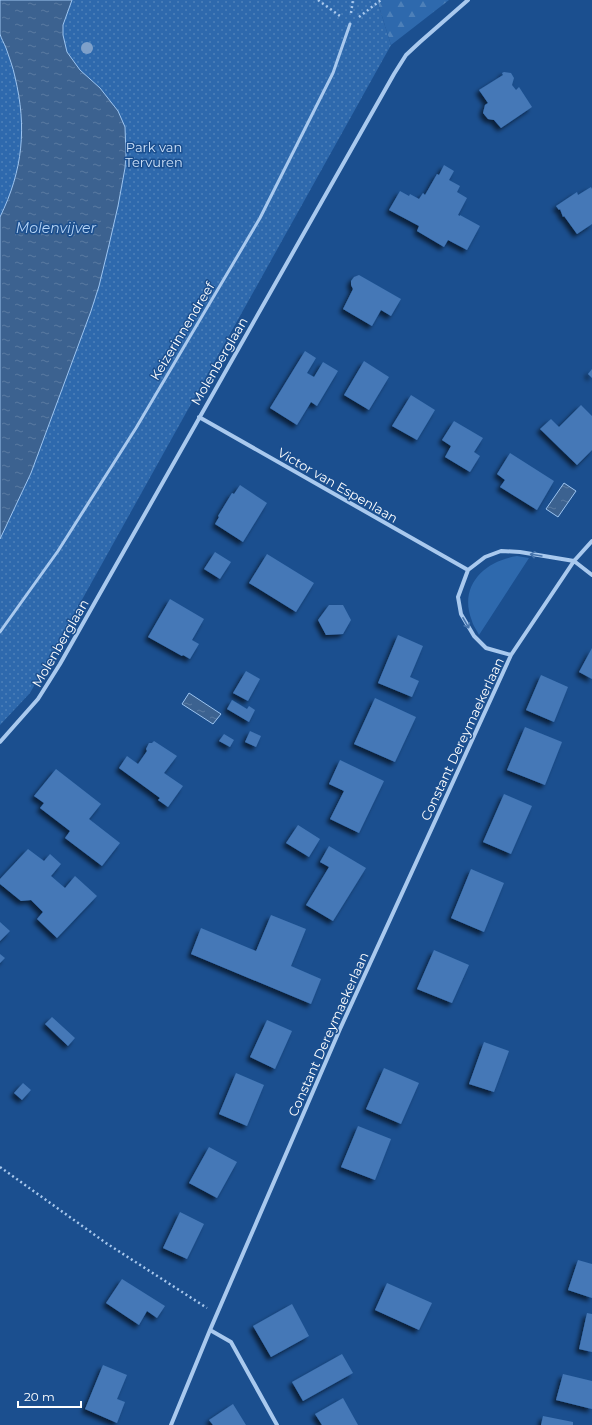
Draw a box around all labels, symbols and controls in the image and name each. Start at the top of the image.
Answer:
park label: Park van Tervuren [125,139,183,170]
water label: Molenvijver [16,219,97,237]
street label: Keizerinnendreef [146,279,218,383]
street label: Molenberglaan [187,314,251,408]
street label: Victor van Espenlaan [275,444,401,526]
one-way arrow [530,551,543,559]
street label: Molenberglaan [28,596,92,690]
one-way arrow [463,617,471,629]
street label: Constant Dereymaekerlaan [417,655,507,823]
street label: Constant Dereymaekerlaan [284,949,372,1119]
scale bar [18,1383,81,1409]
text: 20 m [24,1389,55,1404]

